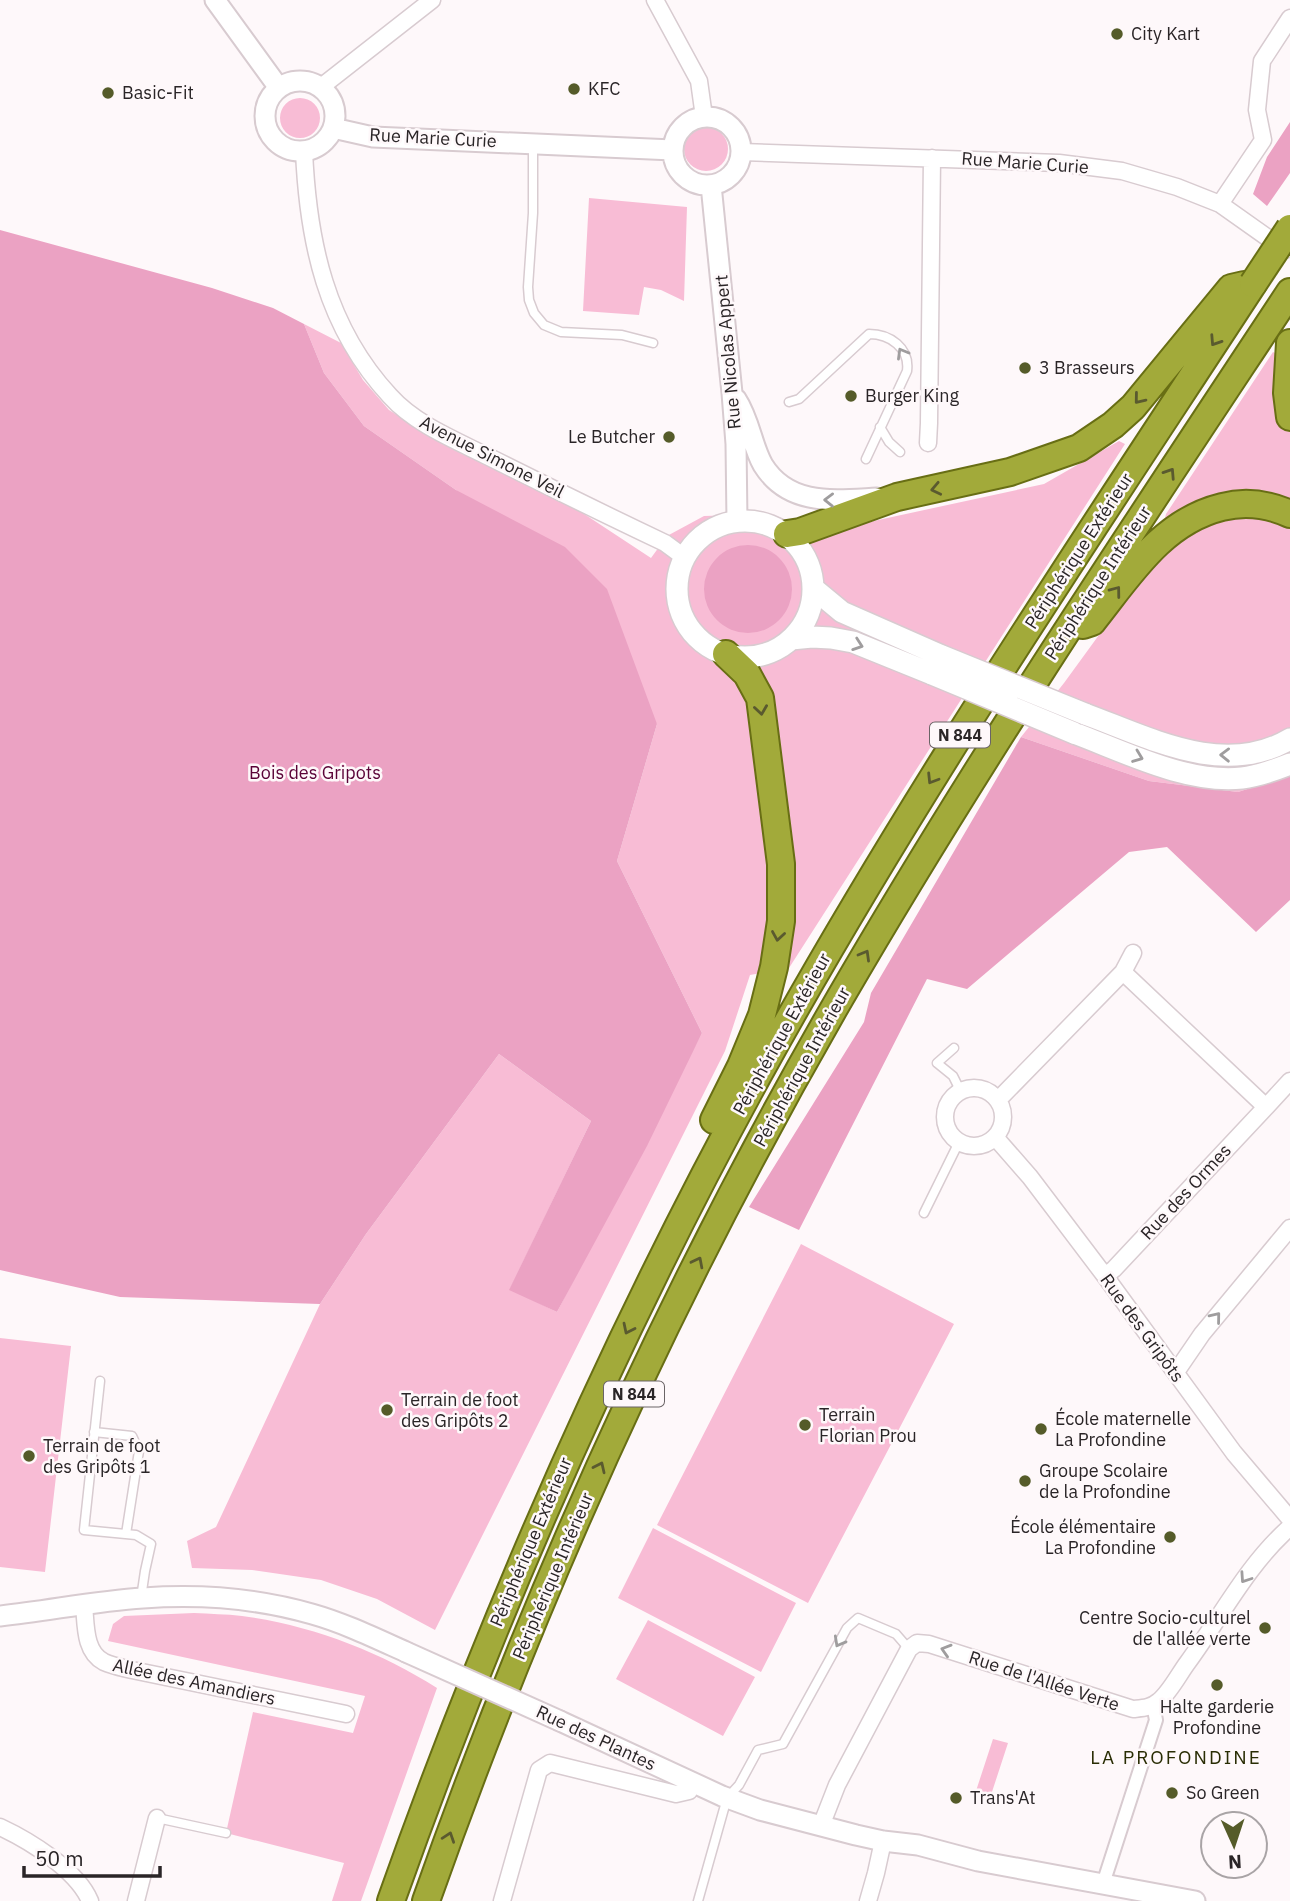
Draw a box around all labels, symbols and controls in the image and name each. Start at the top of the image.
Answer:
place label: City Kart [1131,22,1200,45]
marker: City Kart [1109,26,1125,42]
place label: KFC [588,77,620,100]
place label: Basic-Fit [122,81,194,104]
marker: KFC [566,81,582,97]
marker: Basic-Fit [100,85,116,101]
street label: Rue Marie Curie [369,123,498,152]
street label: Rue Marie Curie [961,147,1090,178]
street label: Rue Nicolas Appert [709,274,746,430]
one-way arrow [1211,333,1224,346]
one-way arrow [897,348,910,361]
place label: 3 Brasseurs [1039,356,1135,379]
marker: 3 Brasseurs [1017,360,1033,376]
place label: Burger King [865,384,959,407]
marker: Burger King [843,388,859,404]
one-way arrow [1135,391,1148,404]
street label: Avenue Simone Veil [416,410,568,503]
place label: Le Butcher [568,425,655,448]
marker: Le Butcher [661,429,677,445]
street label: Périphérique Extérieur [1019,468,1138,633]
one-way arrow [1162,468,1175,481]
one-way arrow [930,480,942,495]
one-way arrow [824,492,835,507]
street label: Périphérique Intérieur [1039,501,1156,664]
one-way arrow [1108,586,1121,598]
one-way arrow [852,637,864,651]
one-way arrow [754,704,769,716]
road number: N 844 [930,722,990,748]
one-way arrow [1219,747,1230,763]
one-way arrow [1131,749,1143,763]
park label: Bois des Gripots [249,761,381,784]
one-way arrow [928,771,941,784]
one-way arrow [771,930,786,942]
street label: Périphérique Extérieur [727,948,836,1119]
one-way arrow [857,949,870,962]
street label: Périphérique Intérieur [748,982,855,1151]
street label: Rue des Ormes [1135,1139,1236,1244]
one-way arrow [690,1257,704,1269]
street label: Rue des Gripôts [1095,1269,1189,1386]
one-way arrow [1208,1312,1220,1325]
one-way arrow [622,1322,636,1334]
road number: N 844 [604,1382,664,1406]
place label: Terrain de foot des Gripôts 2 [401,1388,519,1432]
marker: Terrain de foot des Gripôts 2 [379,1402,395,1418]
place label: Terrain Florian Prou [819,1403,917,1447]
place label: École maternelle La Profondine [1055,1407,1191,1451]
marker: Terrain Florian Prou [797,1417,813,1433]
marker: École maternelle La Profondine [1033,1421,1049,1437]
place label: Terrain de foot des Gripôts 1 [43,1434,161,1478]
marker: Terrain de foot des Gripôts 1 [21,1448,37,1464]
street label: Périphérique Extérieur [484,1453,577,1630]
place label: Groupe Scolaire de la Profondine [1039,1459,1171,1503]
one-way arrow [592,1462,606,1474]
marker: Groupe Scolaire de la Profondine [1017,1473,1033,1489]
street label: Périphérique Intérieur [507,1488,598,1663]
place label: École élémentaire La Profondine [1010,1515,1156,1559]
marker: École élémentaire La Profondine [1162,1529,1178,1545]
one-way arrow [1240,1571,1253,1584]
place label: Centre Socio-culturel de l'allée verte [1079,1606,1251,1650]
marker: Centre Socio-culturel de l'allée verte [1257,1620,1273,1636]
one-way arrow [834,1635,847,1647]
one-way arrow [940,1643,952,1658]
street label: Rue de l'Allée Verte [966,1645,1123,1716]
street label: Allée des Amandiers [111,1653,278,1710]
marker: Halte garderie Profondine [1209,1677,1225,1693]
place label: Halte garderie Profondine [1160,1695,1274,1739]
street label: Rue des Plantes [533,1700,660,1775]
district label: LA PROFONDINE [1090,1745,1262,1769]
place label: So Green [1186,1781,1260,1804]
marker: So Green [1164,1785,1180,1801]
place label: Trans'At [970,1786,1036,1809]
marker: Trans'At [948,1790,964,1806]
north arrow [1199,1810,1269,1880]
one-way arrow [441,1831,455,1843]
scale bar [24,1834,161,1878]
text: 50 m [35,1844,84,1872]
text: N [1227,1850,1242,1874]

